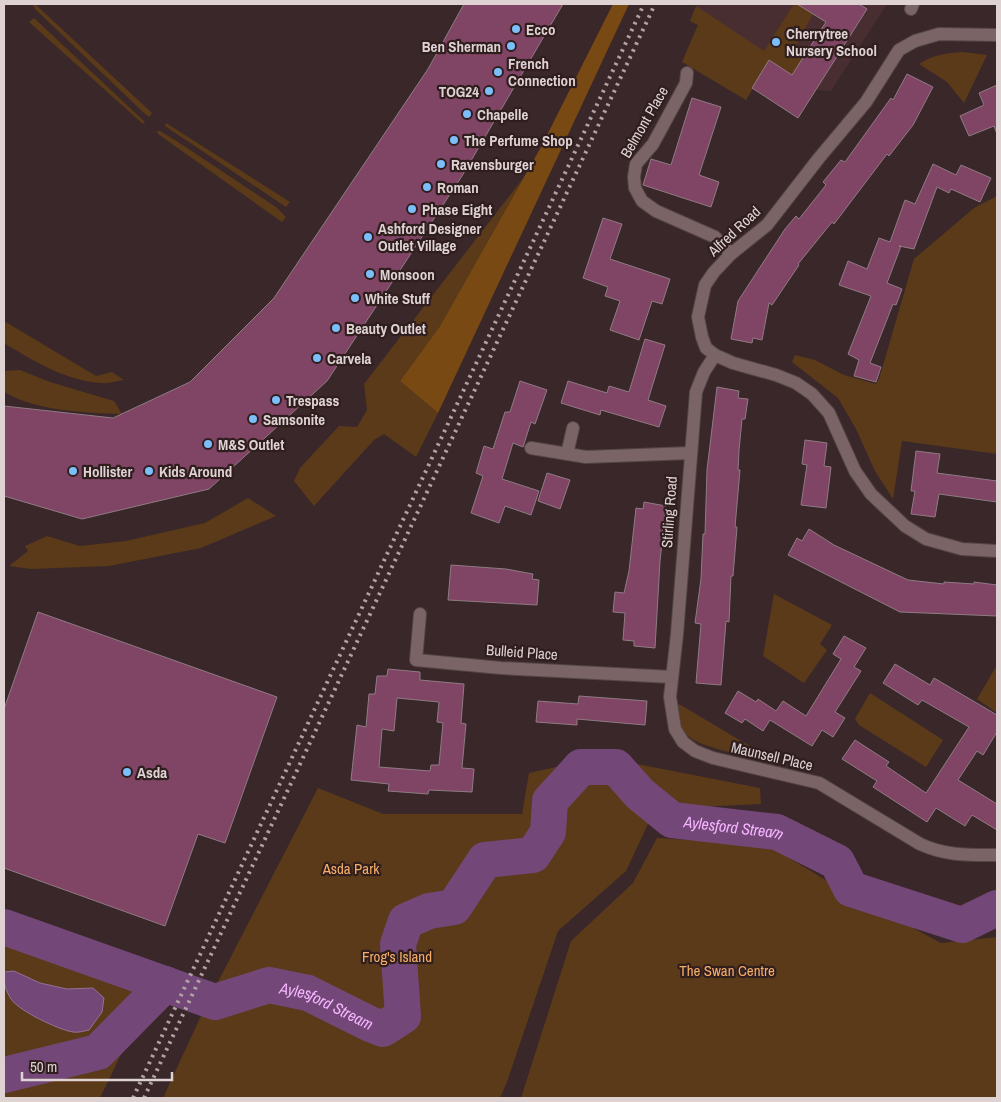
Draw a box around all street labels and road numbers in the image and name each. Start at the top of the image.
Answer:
street label: Belmont Place [615,82,673,162]
street label: Alfred Road [702,201,765,262]
street label: Stirling Road [656,475,682,549]
street label: Bulleid Place [485,639,559,665]
street label: Maunsell Place [729,736,815,776]

